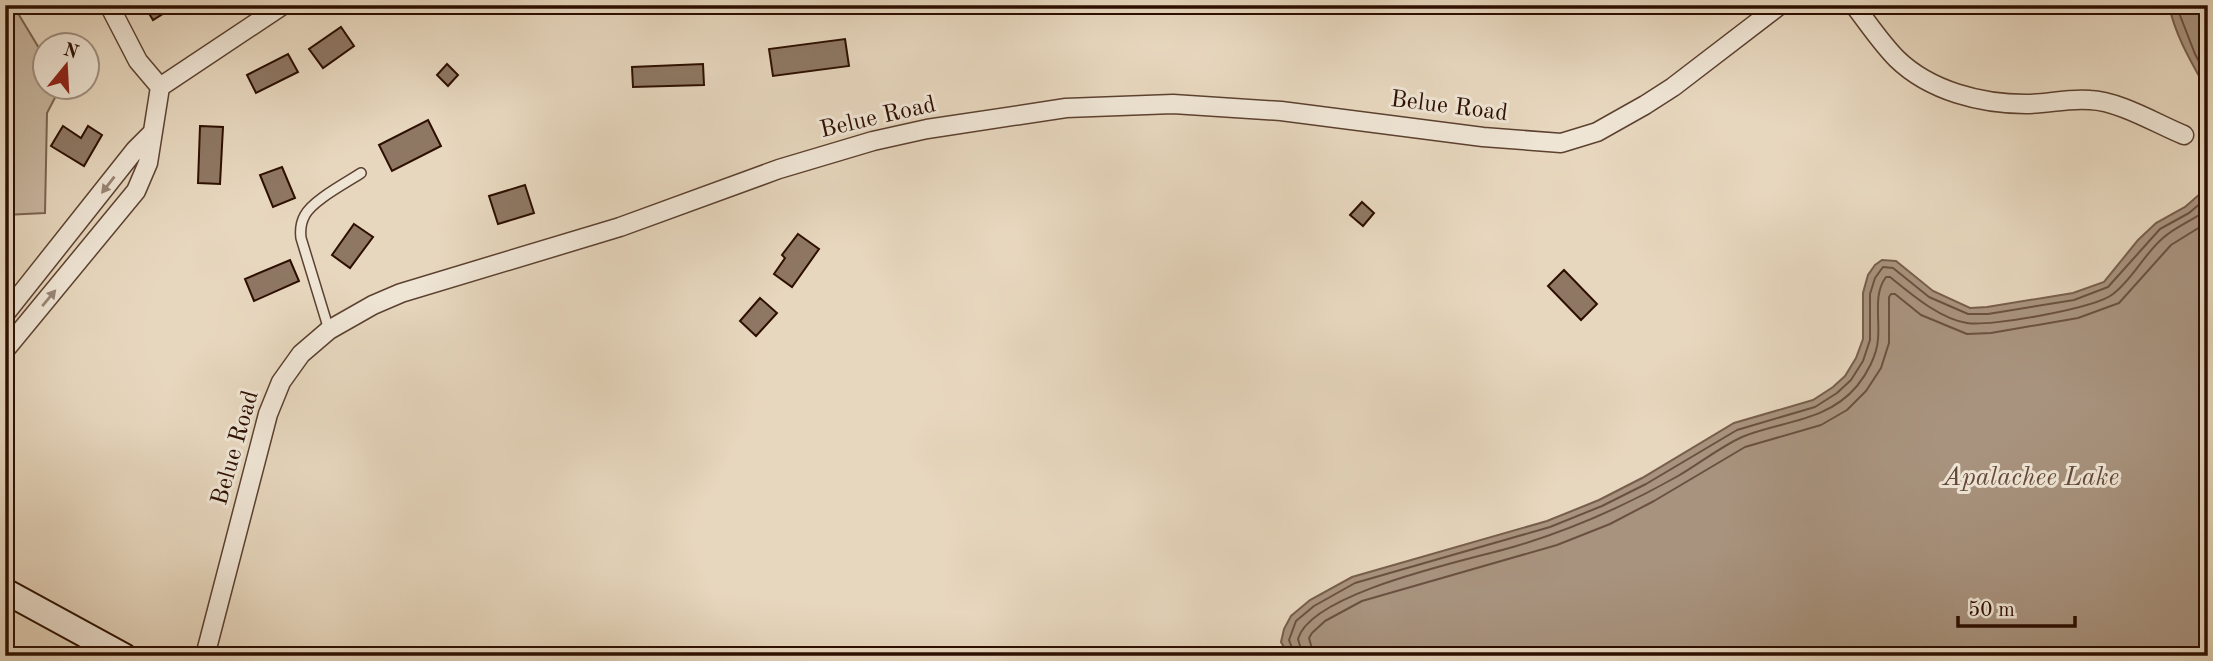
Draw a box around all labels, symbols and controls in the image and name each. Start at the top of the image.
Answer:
north arrow [32,32,102,102]
text: N [61,41,81,64]
street label: Belue Road [1389,88,1509,126]
street label: Belue Road [818,93,938,143]
one-way arrow [100,176,115,194]
one-way arrow [41,289,56,306]
street label: Belue Road [208,388,264,508]
water label: Apalachee Lake [1941,465,2119,491]
scale bar [1958,584,2075,628]
text: 50 m [1968,600,2015,621]

